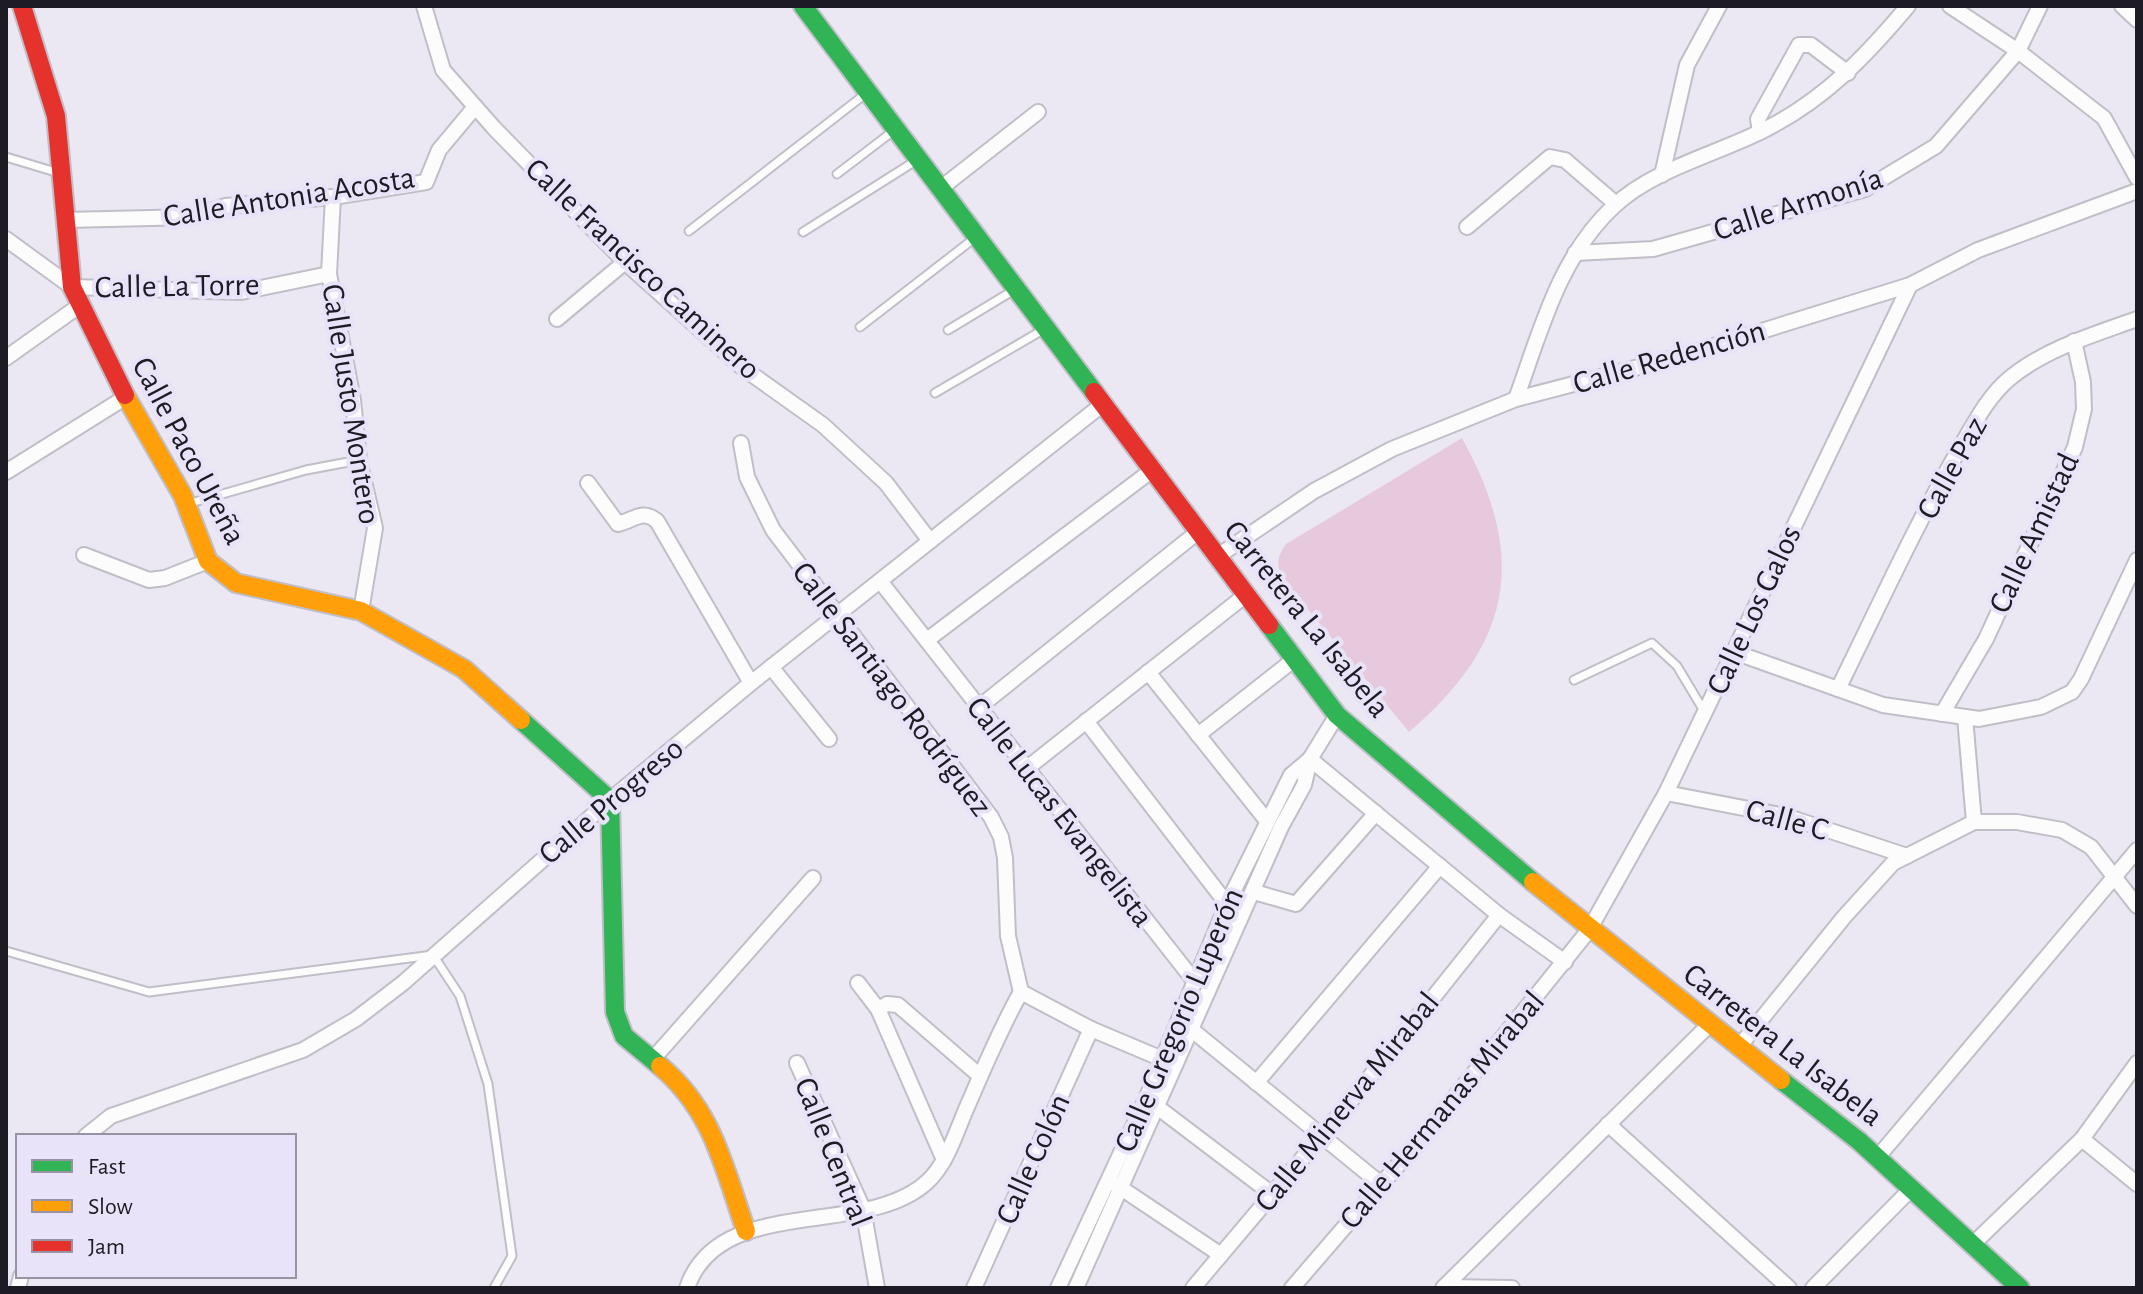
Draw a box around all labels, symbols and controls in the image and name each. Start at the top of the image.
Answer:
street label: Calle Francisco Caminero [519,152,767,386]
street label: Calle Antonia Acosta [161,161,417,233]
street label: Calle Armonía [1709,162,1887,246]
street label: Calle La Torre [94,269,260,303]
street label: Calle Justo Montero [316,282,386,526]
street label: Calle Redención [1569,314,1769,400]
street label: Calle Paco Ureña [126,352,252,550]
street label: Calle Paz [1911,412,1993,524]
street label: Calle Amistad [1983,448,2085,618]
street label: Carretera La Isabela [1218,515,1396,723]
street label: Calle Los Galos [1701,521,1807,699]
street label: Calle Santiago Rodríguez [786,556,998,822]
street label: Calle Lucas Evangelista [961,691,1159,933]
street label: Calle Progreso [533,732,689,870]
street label: Calle C [1742,794,1832,846]
street label: Calle Gregorio Luperón [1109,883,1249,1157]
street label: Carretera La Isabela [1677,958,1889,1132]
street label: Calle Hermanas Mirabal [1334,985,1550,1235]
street label: Calle Minerva Mirabal [1249,986,1445,1218]
street label: Calle Central [789,1073,877,1231]
street label: Calle Colón [990,1089,1076,1229]
legend [16,1134,296,1278]
text: Fast [88,1155,126,1179]
text: Slow [88,1195,133,1219]
text: Jam [88,1235,125,1259]

